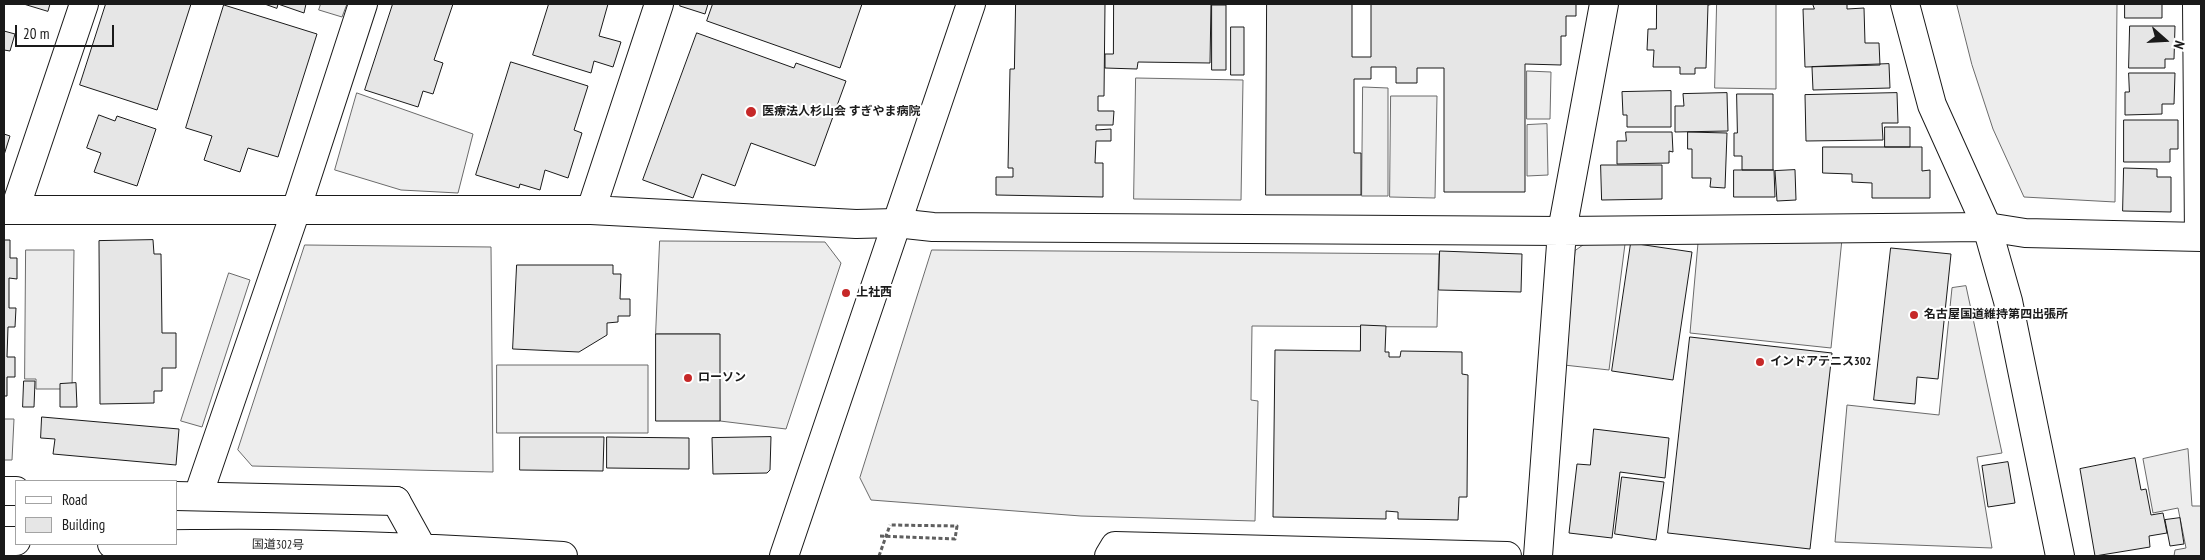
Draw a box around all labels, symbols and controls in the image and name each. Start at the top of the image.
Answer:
scale bar [18,15,116,47]
north arrow [2140,15,2190,65]
text: 20 m [23,24,49,43]
text: N [2169,38,2189,51]
marker: 医療法人杉山会 すぎやま病院 [744,105,758,119]
place label: 医療法人杉山会 すぎやま病院 [762,105,920,119]
place label: 上社西 [856,286,892,300]
marker: 上社西 [840,287,852,299]
place label: 名古屋国道維持第四出張所 [1924,308,2068,322]
marker: 名古屋国道維持第四出張所 [1908,309,1920,321]
place label: インドアテニス302 [1770,355,1871,369]
marker: インドアテニス302 [1754,356,1766,368]
place label: ローソン [698,371,746,385]
marker: ローソン [682,372,694,384]
legend [15,480,178,545]
text: Road [62,490,88,509]
text: Building [62,515,105,534]
street label: 国道302号 [252,537,304,553]

